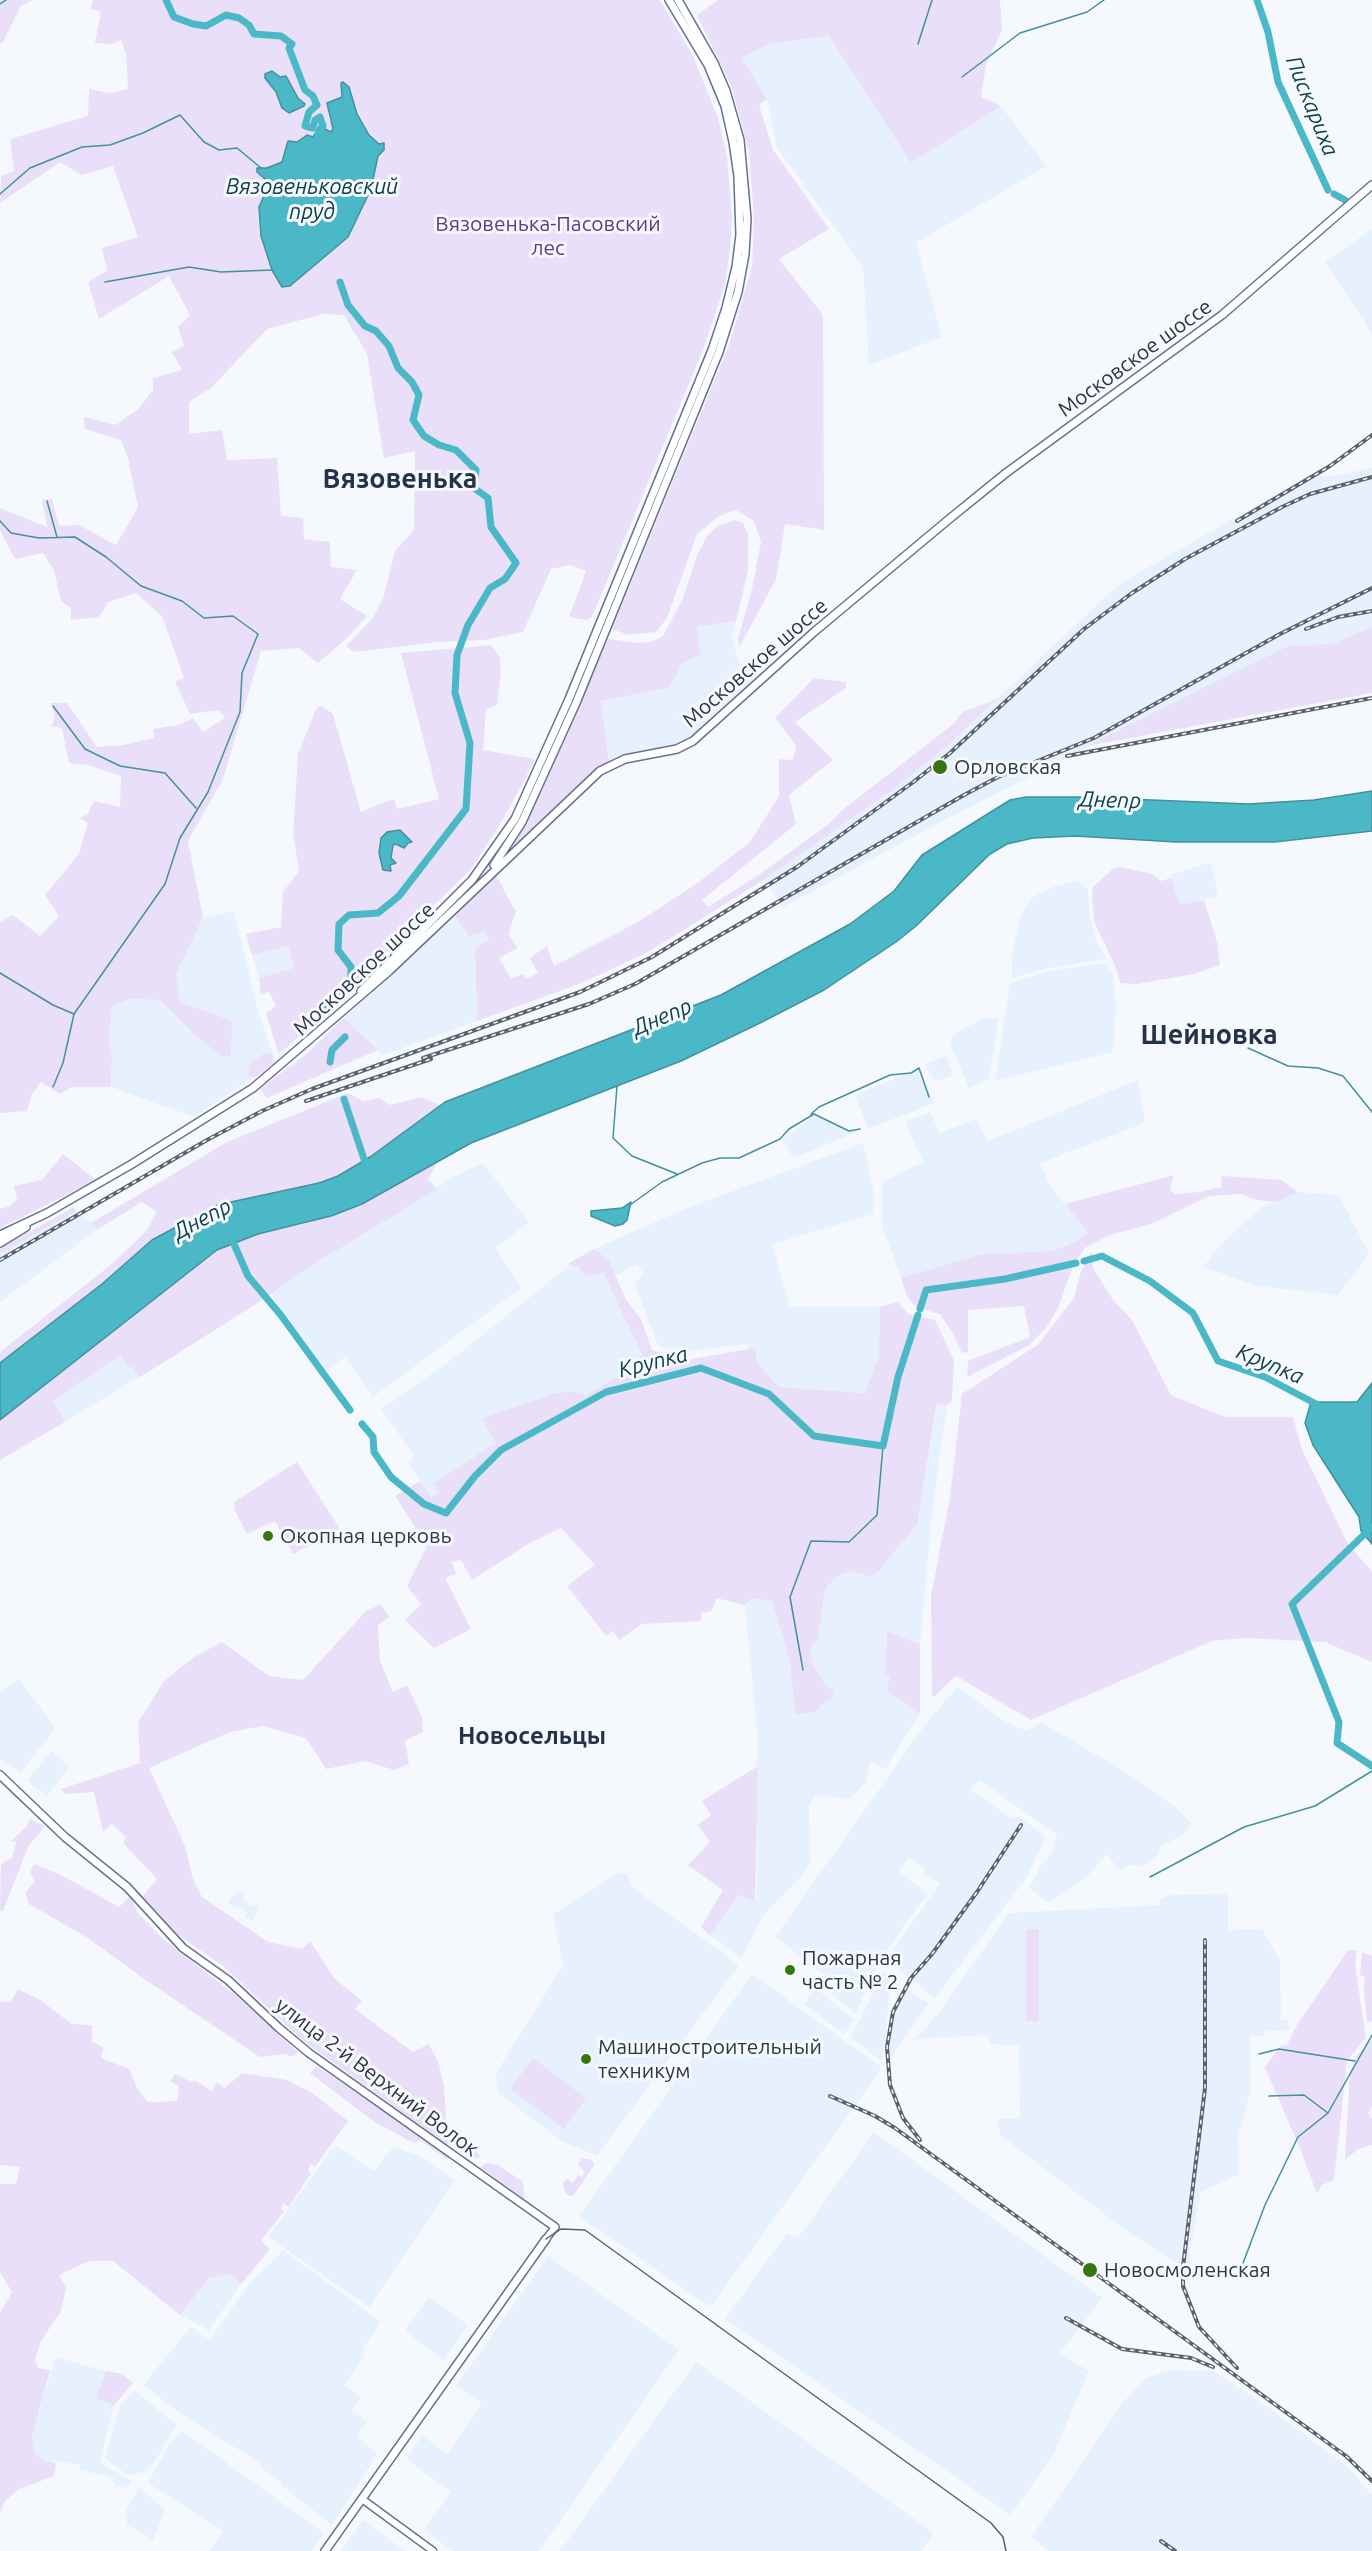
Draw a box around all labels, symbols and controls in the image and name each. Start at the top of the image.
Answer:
water label: Пискариха [1280,52,1344,160]
water label: Вязовеньковский пруд [226,174,398,226]
park label: Вязовенька-Пасовский лес [435,211,661,261]
street label: Московское шоссе [1053,294,1217,422]
district label: Вязовенька [323,463,477,495]
street label: Московское шоссе [677,593,833,733]
place label: Орловская [954,754,1061,780]
marker: Орловская [931,758,949,776]
water label: Днепр [1079,786,1141,814]
street label: Московское шоссе [288,897,440,1041]
water label: Днепр [628,993,696,1041]
district label: Шейновка [1140,1019,1278,1051]
water label: Днепр [168,1193,236,1245]
water label: Крупка [1232,1338,1308,1390]
water label: Крупка [616,1341,690,1383]
place label: Окопная церковь [280,1523,451,1549]
marker: Окопная церковь [261,1529,275,1543]
district label: Новосельцы [458,1722,606,1750]
place label: Пожарная часть № 2 [802,1945,901,1995]
marker: Пожарная часть № 2 [783,1963,797,1977]
street label: улица 2-й Верхний Волок [270,1992,484,2162]
place label: Машиностроительный техникум [598,2034,822,2084]
marker: Машиностроительный техникум [579,2052,593,2066]
place label: Новосмоленская [1104,2257,1271,2283]
marker: Новосмоленская [1081,2261,1099,2279]

